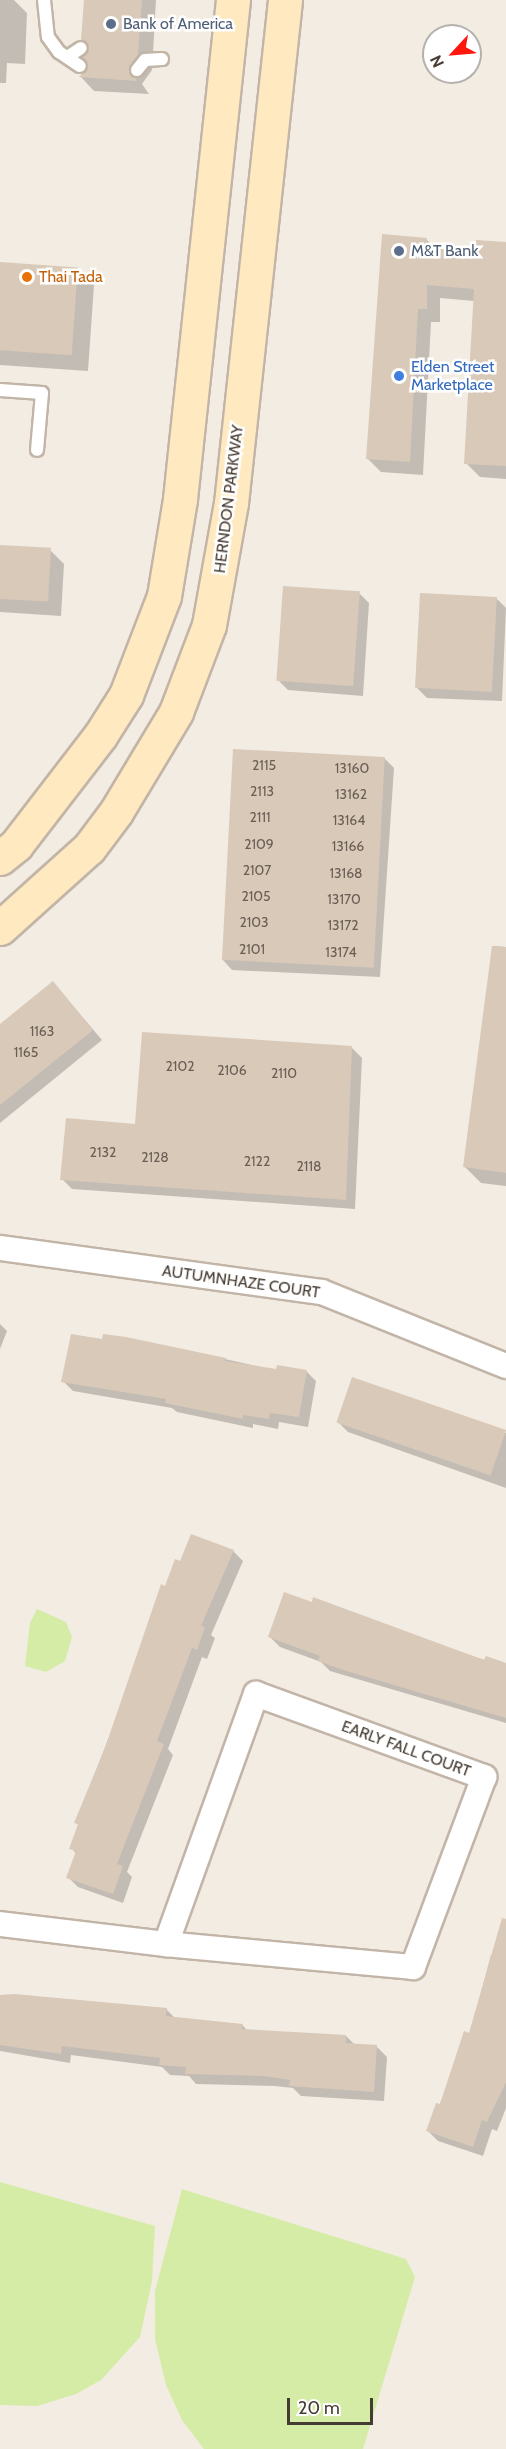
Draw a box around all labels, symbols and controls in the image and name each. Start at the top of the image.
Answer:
place label: Bank of America [123,14,233,34]
marker: Bank of America [104,17,118,31]
north arrow [422,24,482,84]
text: N [426,52,448,70]
place label: M&T Bank [411,241,478,261]
marker: M&T Bank [392,244,406,258]
place label: Thai Tada [39,267,103,287]
marker: Thai Tada [20,270,34,284]
place label: Elden Street Marketplace [411,357,494,395]
marker: Elden Street Marketplace [392,369,406,383]
street label: HERNDON PARKWAY [210,424,248,574]
house number: 2115 [252,757,276,773]
house number: 13160 [335,760,369,776]
house number: 2113 [250,783,274,799]
house number: 13162 [335,786,367,802]
house number: 2111 [249,809,271,825]
house number: 13164 [333,812,365,828]
house number: 2109 [244,836,274,852]
house number: 13166 [332,838,364,854]
house number: 2107 [243,862,271,878]
house number: 13168 [329,865,363,881]
house number: 2105 [241,888,271,904]
house number: 13170 [327,891,361,907]
house number: 2103 [239,914,269,930]
house number: 13172 [327,917,359,933]
house number: 2101 [239,941,265,957]
house number: 13174 [325,944,357,960]
house number: 1163 [30,1023,54,1039]
house number: 1165 [14,1044,38,1060]
house number: 2102 [165,1058,195,1074]
house number: 2106 [217,1062,247,1078]
house number: 2110 [271,1065,297,1081]
house number: 2132 [90,1144,116,1160]
house number: 2128 [141,1149,169,1165]
house number: 2122 [244,1153,270,1169]
house number: 2118 [297,1158,321,1174]
street label: AUTUMNHAZE COURT [161,1261,321,1303]
street label: EARLY FALL COURT [339,1717,473,1781]
scale bar [290,2386,376,2424]
text: 20 m [298,2397,340,2419]

